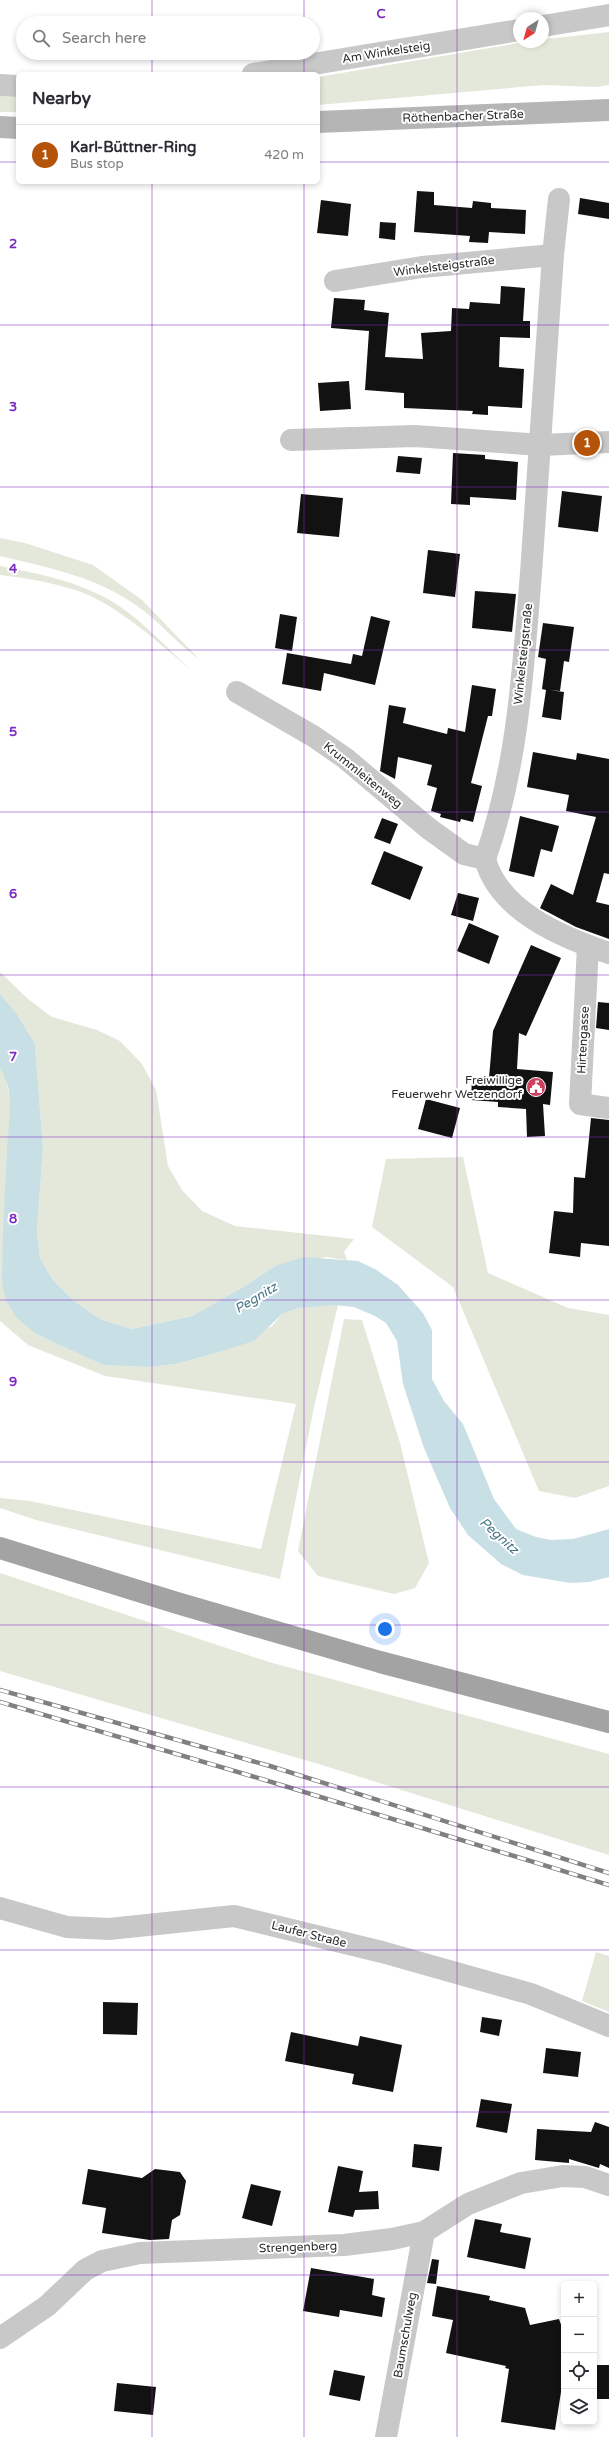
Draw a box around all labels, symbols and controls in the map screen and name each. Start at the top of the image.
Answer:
text: C [376,6,386,22]
north arrow [513,12,549,48]
search box [16,16,320,60]
icon: search [30,27,52,49]
text: Search here [62,29,146,47]
street label: Am Winkelsteig [341,38,431,66]
text: Nearby [32,88,91,109]
street label: Röthenbacher Straße [402,107,524,125]
text: Karl-Büttner-Ring [70,138,197,156]
text: 1 [41,147,49,163]
text: 420 m [264,147,304,163]
text: Bus stop [70,156,124,172]
text: 2 [9,236,17,252]
street label: Winkelsteigstraße [393,253,496,279]
text: 3 [9,399,17,415]
pin: 1 [574,428,600,458]
text: 4 [9,561,18,577]
street label: Winkelsteigstraße [511,602,535,705]
text: 5 [9,724,17,740]
street label: Krummleitenweg [321,739,405,811]
text: 6 [9,886,17,902]
street label: Hirtengasse [574,1006,592,1074]
text: 7 [9,1049,17,1065]
place label: Freiwillige Feuerwehr Wetzendorf [391,1073,522,1101]
public building icon: Freiwillige Feuerwehr Wetzendorf [525,1076,547,1098]
text: 8 [9,1211,17,1227]
water label: Pegnitz [232,1278,281,1317]
text: 9 [9,1374,17,1390]
water label: Pegnitz [476,1514,523,1559]
your location [375,1619,395,1639]
street label: Laufer Straße [270,1918,348,1950]
street label: Strengenberg [259,2239,337,2255]
map controls [561,2281,597,2425]
button: + [561,2281,597,2317]
street label: Baumschulweg [391,2291,419,2379]
button: − [561,2317,597,2353]
button: locate [561,2353,597,2389]
button: layers [561,2389,597,2425]

